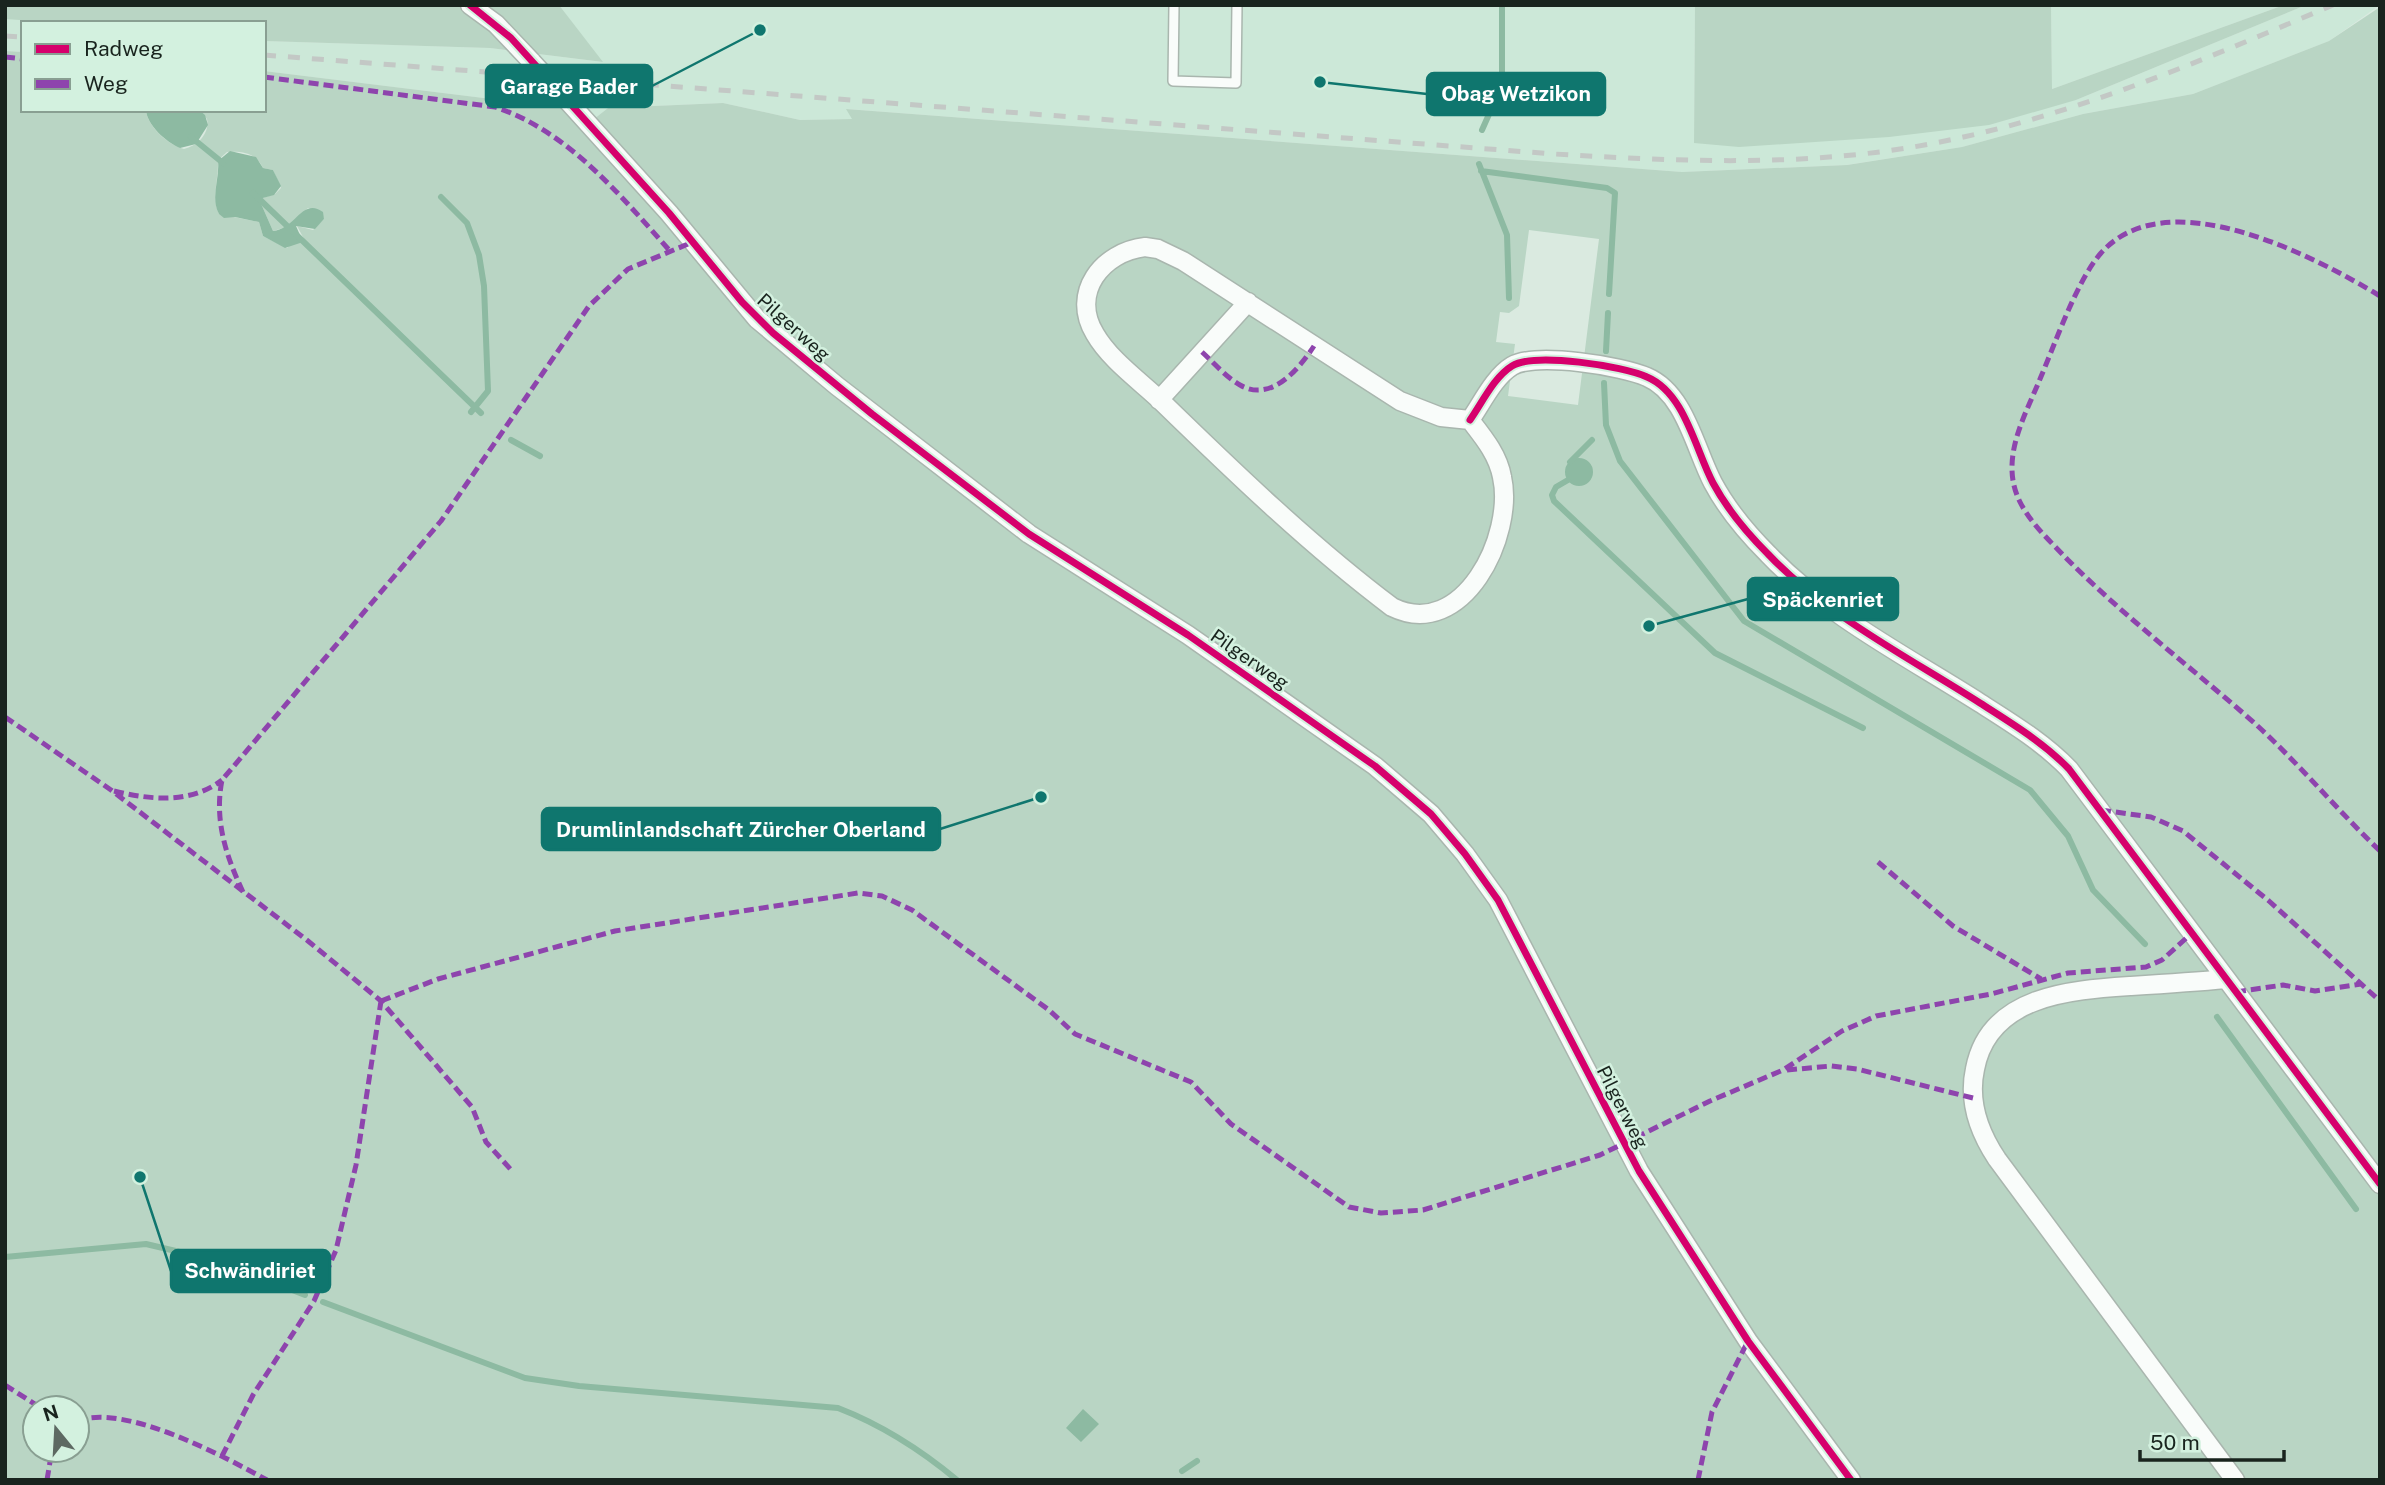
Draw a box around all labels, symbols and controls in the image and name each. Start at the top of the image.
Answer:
legend [21,21,266,112]
text: Radweg [84,36,163,61]
callout: Garage Bader [486,65,652,107]
text: Weg [84,71,128,96]
callout: Obag Wetzikon [1427,73,1605,115]
text: Garage Bader [500,74,638,99]
text: Obag Wetzikon [1441,81,1591,106]
street label: Pilgerweg [753,289,835,365]
callout: Späckenriet [1748,578,1898,620]
text: Späckenriet [1762,587,1884,612]
street label: Pilgerweg [1207,624,1293,694]
callout: Drumlinlandschaft Zürcher Oberland [542,808,940,850]
text: Drumlinlandschaft Zürcher Oberland [556,817,926,842]
street label: Pilgerweg [1593,1062,1653,1152]
callout: Schwändiriet [171,1250,330,1292]
text: Schwändiriet [184,1258,316,1283]
north arrow [21,1394,91,1464]
text: N [40,1400,61,1426]
scale bar [2140,1418,2284,1462]
text: 50 m [2150,1430,2200,1455]

